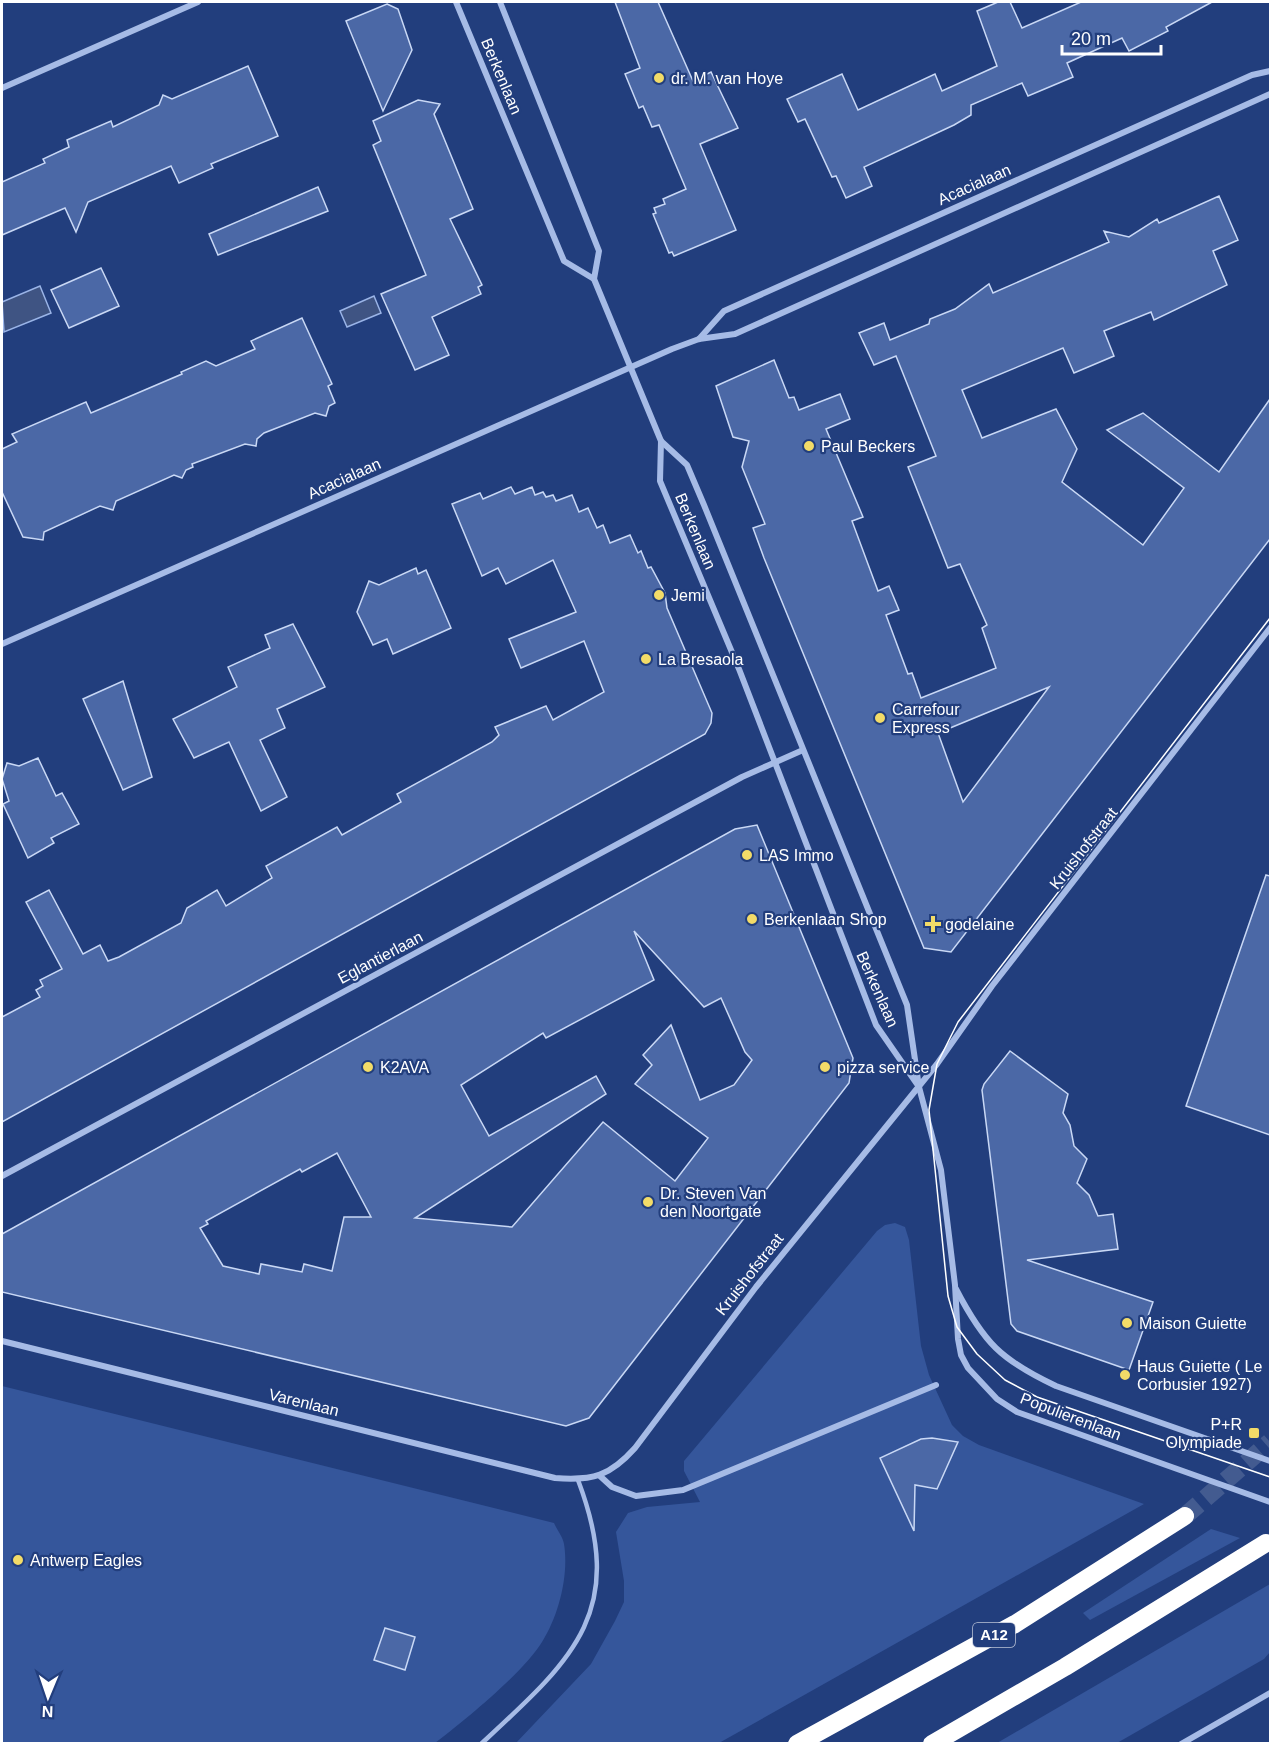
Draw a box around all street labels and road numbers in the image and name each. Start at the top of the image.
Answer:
street label: Berkenlaan [478,36,525,117]
street label: Acacialaan [935,161,1013,208]
street label: Acacialaan [305,455,383,502]
street label: Berkenlaan [672,491,719,572]
street label: Kruishofstraat [1046,804,1121,892]
street label: Eglantierlaan [335,928,425,987]
street label: Berkenlaan [853,949,902,1030]
street label: Kruishofstraat [712,1230,787,1318]
street label: Varenlaan [267,1386,341,1419]
street label: Populierenlaan [1018,1389,1124,1444]
road number: A12 [973,1623,1015,1647]

